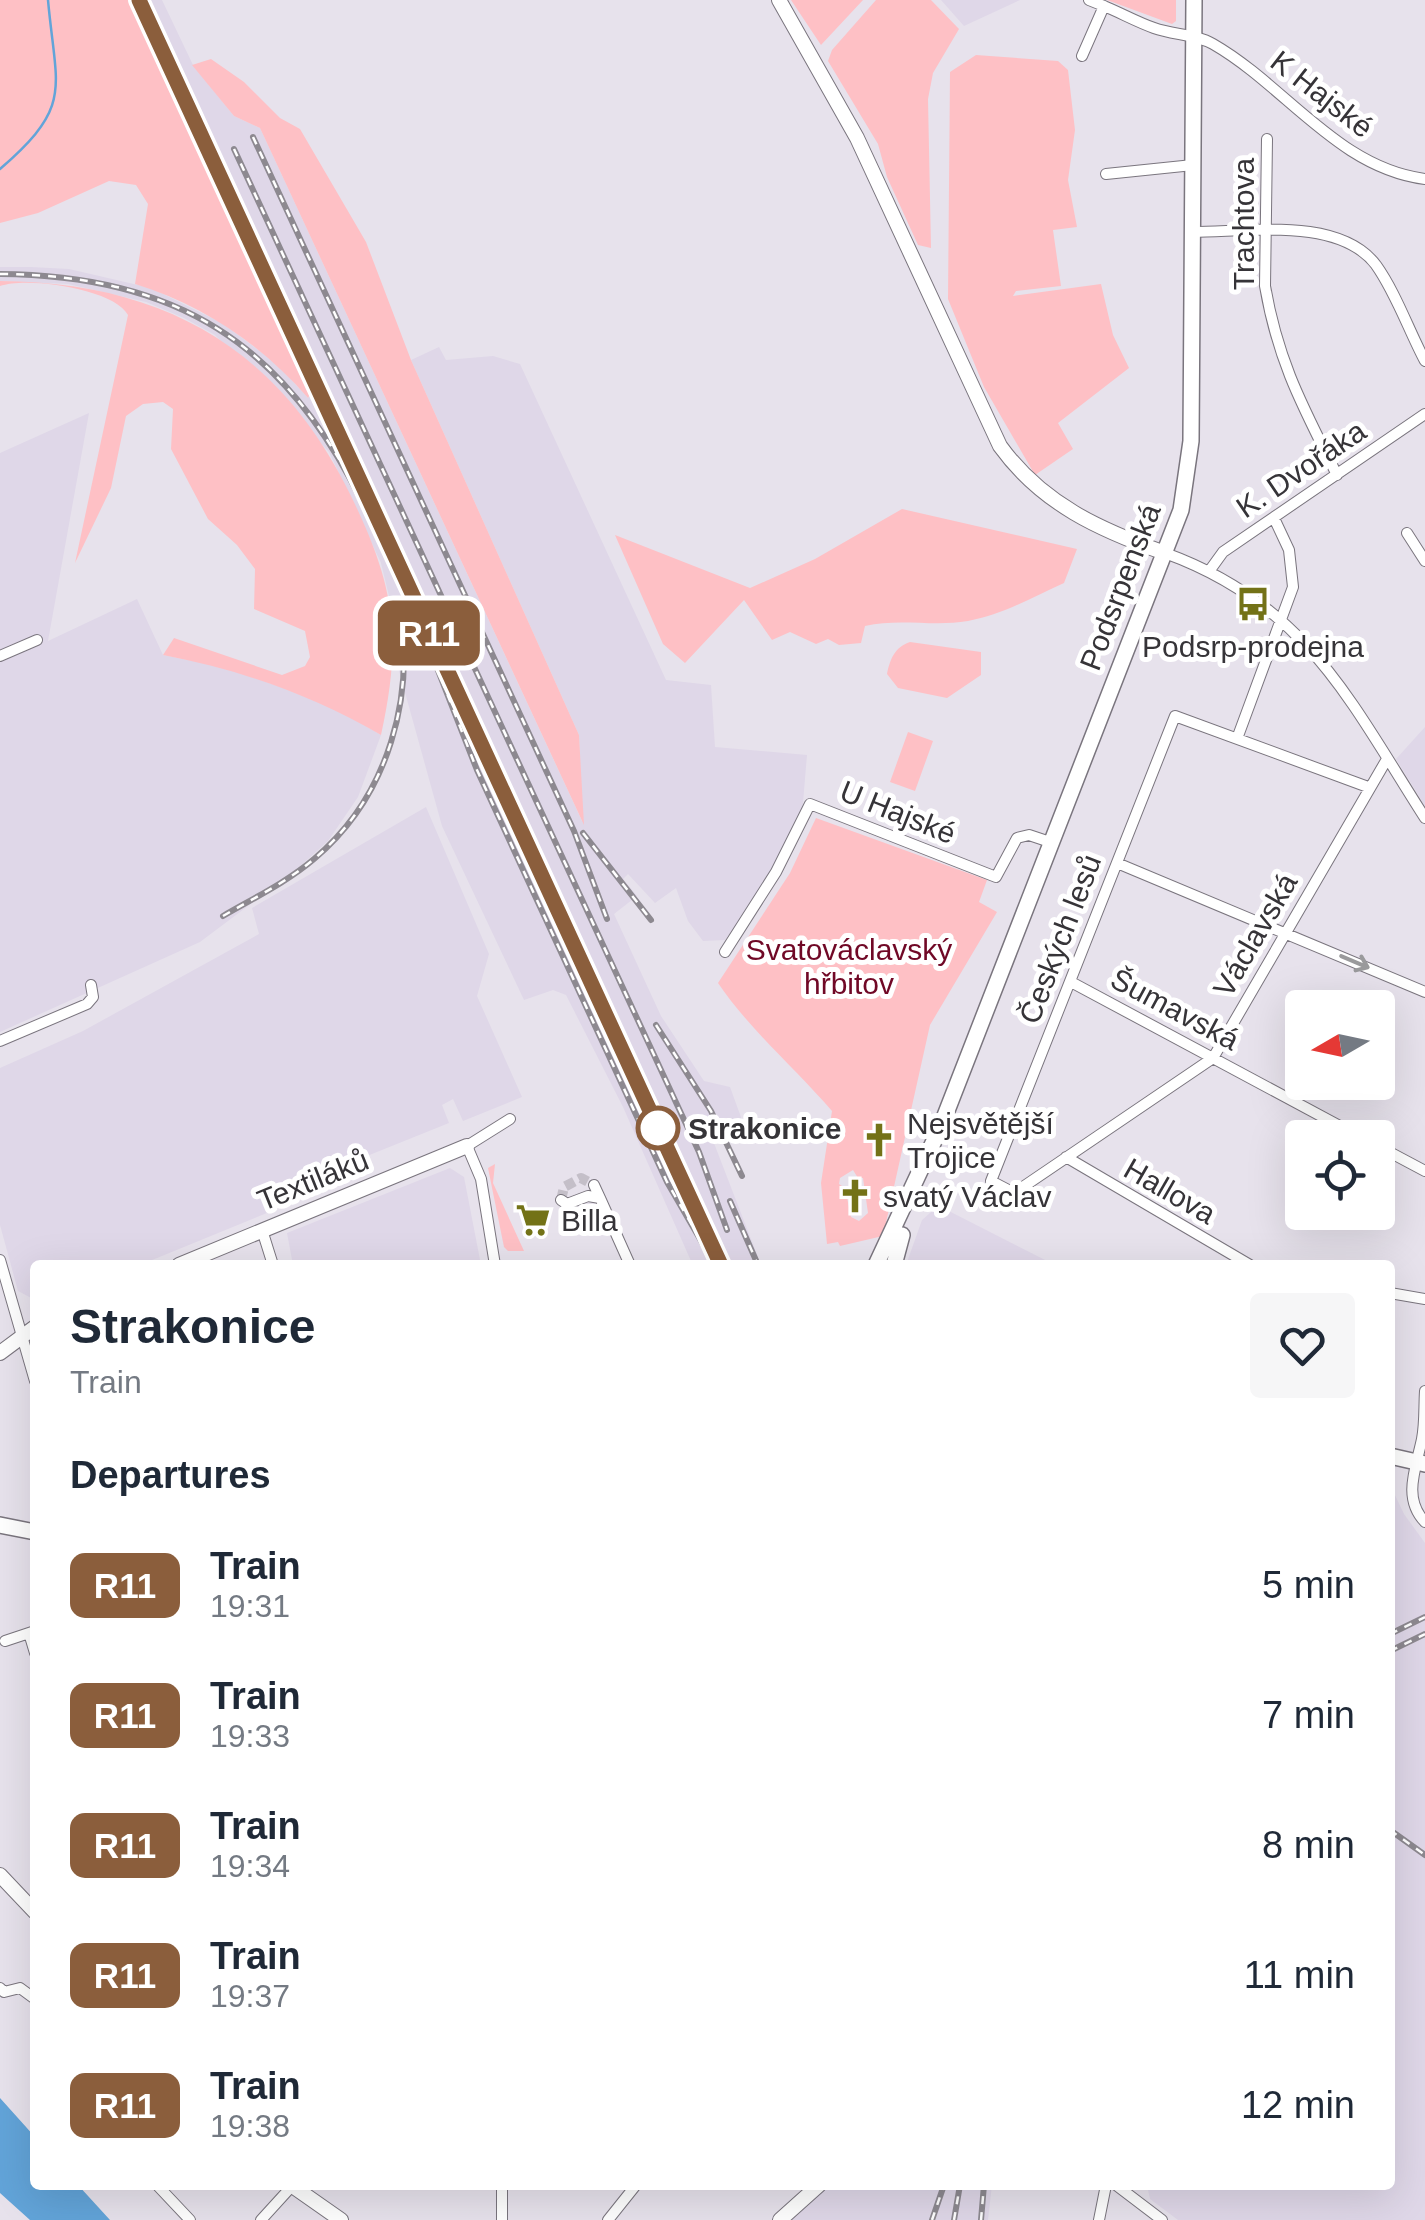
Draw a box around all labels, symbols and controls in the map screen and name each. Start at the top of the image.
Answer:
street label: K Hajské [1265,44,1379,144]
street label: Trachtova [1227,158,1260,290]
street label: K. Dvořáka [1230,414,1372,524]
street label: Podsrpenská [1073,499,1167,675]
bus stop icon: Podsrp-prodejna [1234,585,1272,623]
line badge: R11 [372,600,486,666]
text: R11 [398,614,460,653]
place label: Podsrp-prodejna [1142,630,1364,663]
street label: U Hajské [835,774,961,850]
street label: Českých lesů [1013,850,1107,1028]
street label: Václavská [1207,867,1304,1002]
park label: Svatováclavský hřbitov [746,933,952,1000]
one-way arrow [1339,954,1370,972]
street label: Šumavská [1105,962,1245,1057]
north arrow [1285,990,1395,1100]
map controls [1285,990,1395,1230]
marker: Strakonice [637,1107,679,1149]
place label: Nejsvětější Trojice [907,1107,1054,1174]
place label: Strakonice [688,1112,841,1145]
button: locate [1285,1120,1395,1230]
church icon: Nejsvětější Trojice [860,1121,898,1159]
street label: Textiláků [253,1143,373,1217]
street label: Hallova [1118,1152,1222,1230]
church icon: svatý Václav [836,1177,874,1215]
place label: svatý Václav [883,1180,1051,1213]
supermarket icon: Billa [514,1201,552,1239]
place label: Billa [561,1204,618,1237]
button: heart [1250,1293,1355,1398]
text: Strakonice [70,1300,315,1353]
text: Train [70,1364,142,1400]
text: Departures [70,1454,271,1496]
text: Train [210,1545,301,1587]
text: 5 min [1262,1564,1355,1606]
text: R11 [94,1566,156,1605]
text: 19:31 [210,1588,290,1624]
text: Train [210,1675,301,1717]
text: 7 min [1262,1694,1355,1736]
text: R11 [94,1696,156,1735]
text: 19:33 [210,1718,290,1754]
text: Train [210,1805,301,1847]
text: 8 min [1262,1824,1355,1866]
text: R11 [94,1826,156,1865]
text: 19:34 [210,1848,290,1884]
text: Train [210,1935,301,1977]
text: 11 min [1244,1954,1355,1996]
text: R11 [94,1956,156,1995]
text: 19:37 [210,1978,290,2014]
text: Train [210,2065,301,2107]
text: 12 min [1241,2084,1355,2126]
text: R11 [94,2086,156,2125]
text: 19:38 [210,2108,290,2144]

